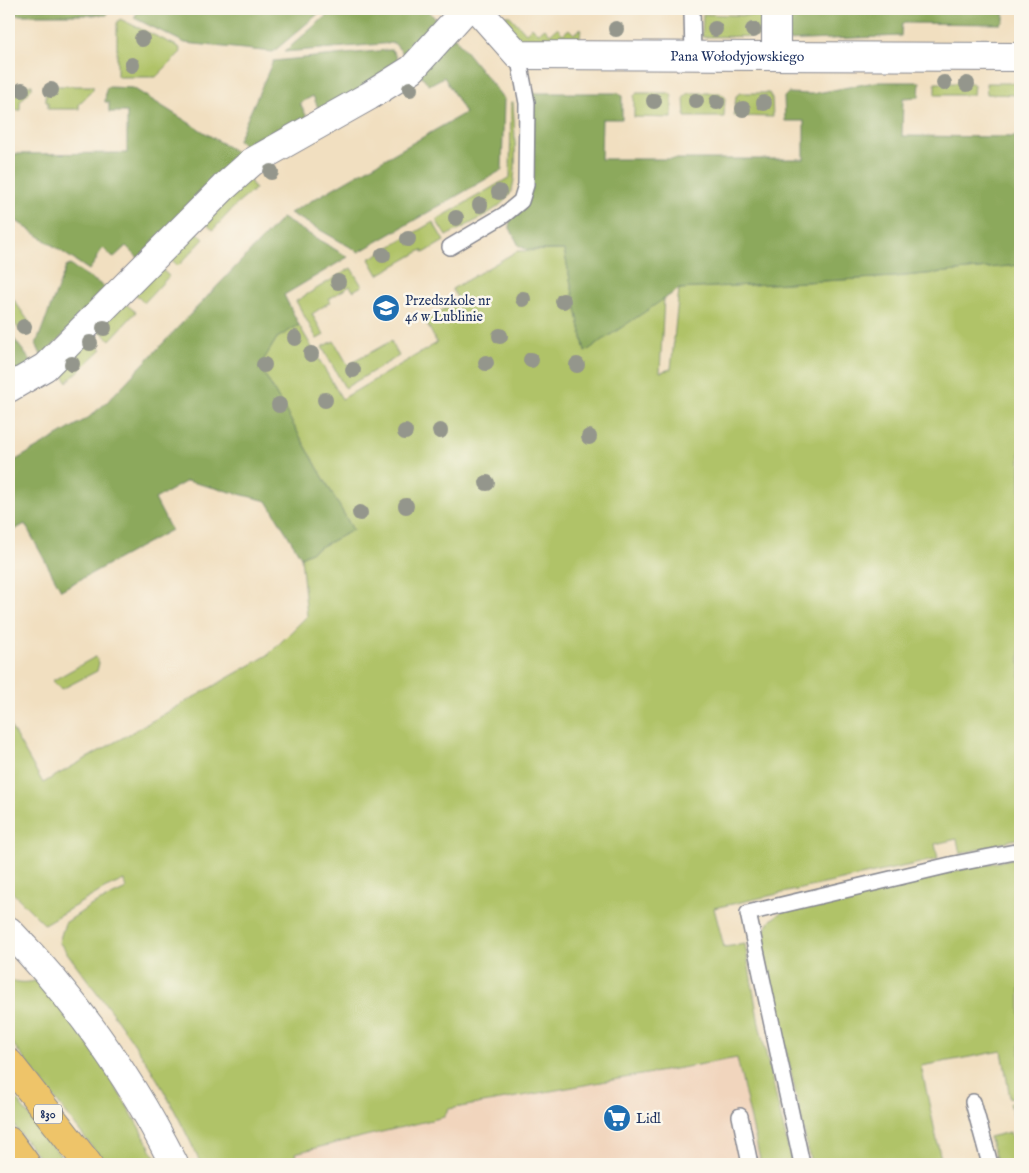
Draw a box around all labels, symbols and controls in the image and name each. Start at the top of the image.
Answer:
street label: Pana Wołodyjowskiego [670,48,805,66]
place label: Przedszkole nr 46 w Lublinie [405,292,491,326]
school or university icon: Przedszkole nr 46 w Lublinie [371,293,401,323]
supermarket icon: Lidl [602,1103,632,1133]
road number: 830 [34,1104,62,1124]
place label: Lidl [636,1110,661,1128]

